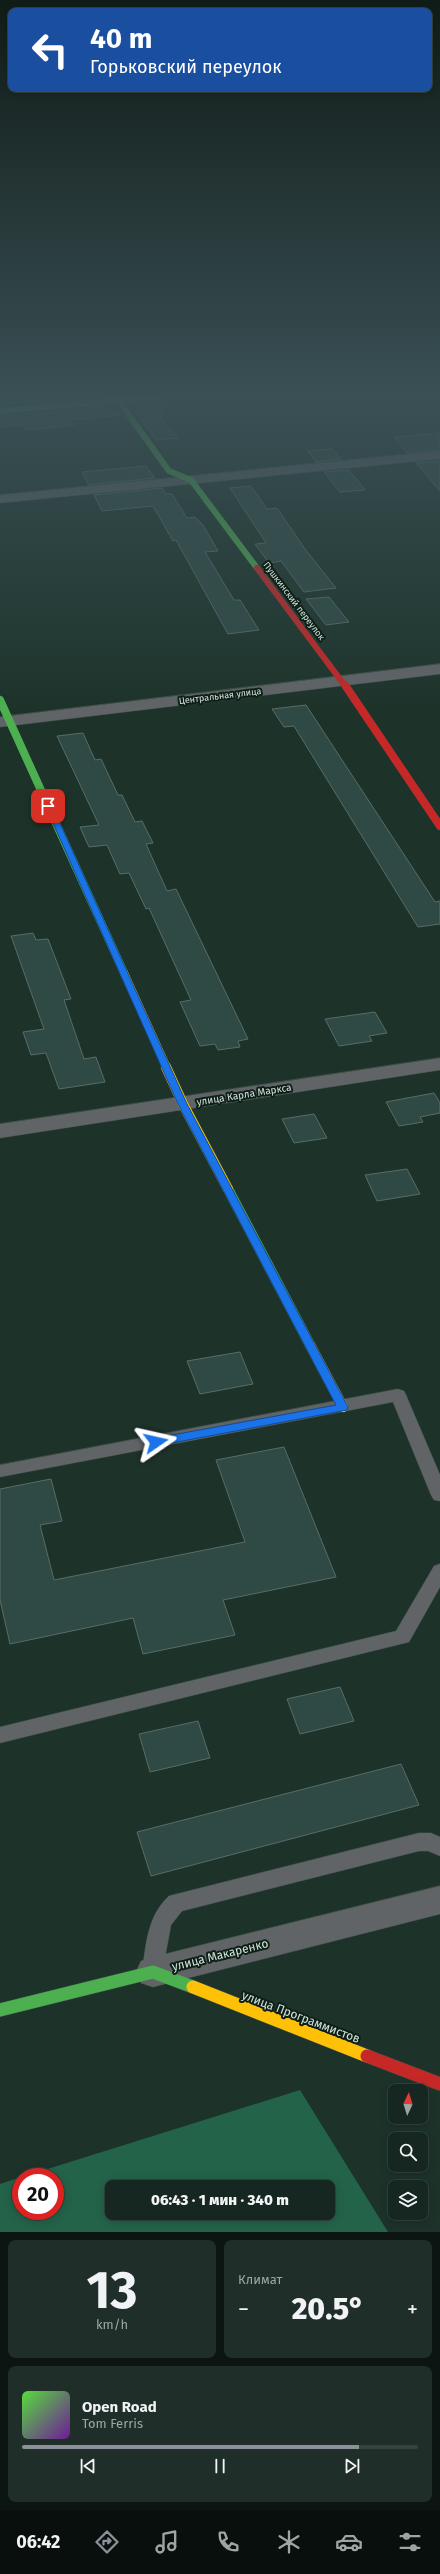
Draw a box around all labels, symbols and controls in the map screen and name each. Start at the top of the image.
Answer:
text: 40 m [90,22,153,55]
icon: left [24,24,76,76]
text: Горьковский переулок [90,56,282,78]
street label: Пушкинский переулок [261,560,327,642]
street label: Центральная улица [178,686,262,706]
pin [31,789,65,823]
icon: arrive [37,795,59,817]
street label: улица Карла Маркса [196,1082,292,1108]
position arrow [135,1421,177,1463]
street label: улица Макаренко [170,1936,270,1974]
street label: улица Программистов [240,1988,362,2046]
north arrow [388,2084,428,2124]
map controls [388,2084,428,2220]
button: search [388,2132,428,2172]
speed limit sign: 20 [12,2168,64,2220]
button: layers [388,2180,428,2220]
text: 06:43 · 1 мин · 340 m [151,2191,289,2209]
text: 13 [86,2259,138,2322]
text: Климат [238,2272,282,2287]
text: 20.5° [292,2291,364,2327]
text: − [238,2296,249,2323]
text: + [407,2296,418,2323]
text: km/h [96,2317,128,2332]
text: Open Road [82,2398,157,2416]
text: Tom Ferris [82,2416,143,2431]
icon: previous [77,2455,99,2477]
icon: pause [209,2455,231,2477]
icon: next [341,2455,363,2477]
icon: directions [93,2528,121,2556]
icon: music [153,2528,181,2556]
icon: phone [214,2528,242,2556]
icon: climate [275,2528,303,2556]
icon: car [335,2528,363,2556]
icon: filters [396,2528,424,2556]
text: 06:42 [16,2531,60,2553]

